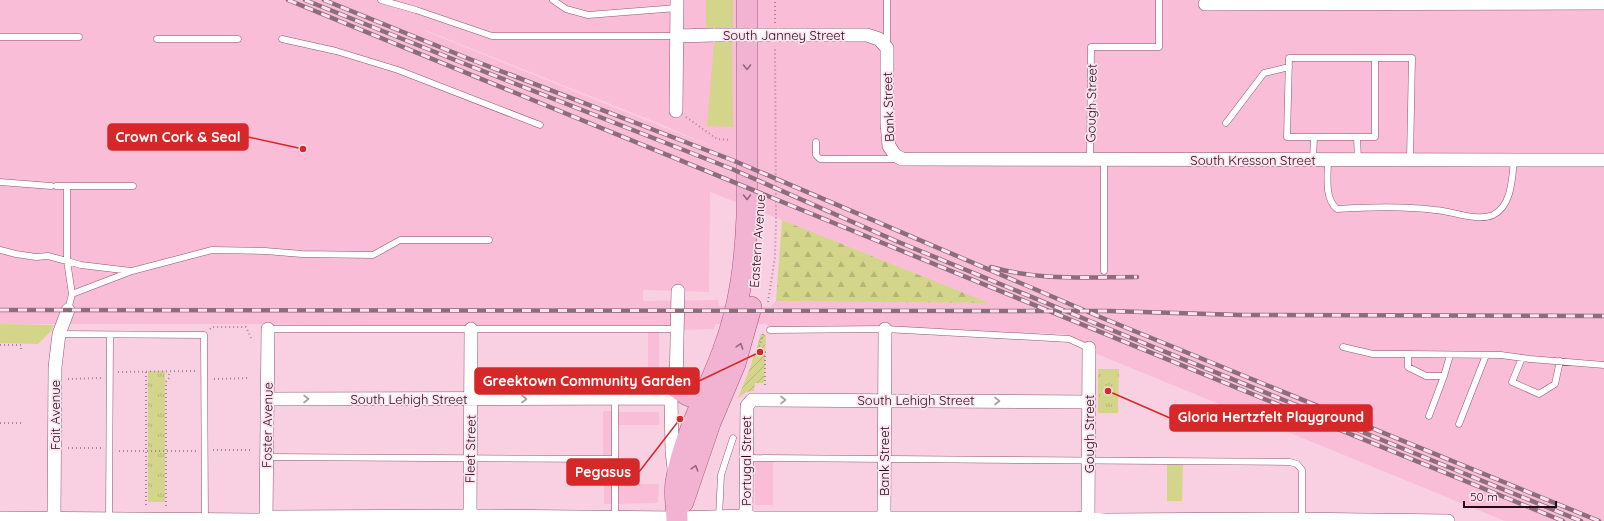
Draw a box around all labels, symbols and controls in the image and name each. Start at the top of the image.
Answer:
street label: South Janney Street [723,27,845,43]
street label: Gough Street [1082,63,1100,143]
one-way arrow [743,64,751,70]
street label: Bank Street [879,72,897,142]
callout: Crown Cork & Seal [108,124,248,150]
text: Crown Cork & Seal [116,128,240,146]
street label: South Kresson Street [1190,152,1316,168]
one-way arrow [743,194,751,200]
street label: Eastern Avenue [746,194,768,288]
one-way arrow [736,343,744,350]
callout: Greektown Community Garden [475,368,699,394]
text: Greektown Community Garden [483,372,691,390]
street label: Fait Avenue [47,380,63,450]
street label: Foster Avenue [258,382,276,468]
street label: South Lehigh Street [351,391,467,407]
street label: South Lehigh Street [858,392,974,408]
one-way arrow [303,395,309,403]
one-way arrow [521,395,527,403]
street label: Gough Street [1081,395,1097,473]
one-way arrow [780,396,786,404]
one-way arrow [994,397,1000,405]
callout: Gloria Hertzfelt Playground [1170,405,1372,431]
text: Gloria Hertzfelt Playground [1178,408,1364,426]
street label: Fleet Street [461,415,479,483]
street label: Portugal Street [738,416,754,506]
street label: Bank Street [876,426,892,496]
callout: Pegasus [567,459,639,485]
text: Pegasus [575,463,631,481]
one-way arrow [690,465,699,472]
scale bar [1464,483,1556,509]
text: 50 m [1470,489,1498,504]

